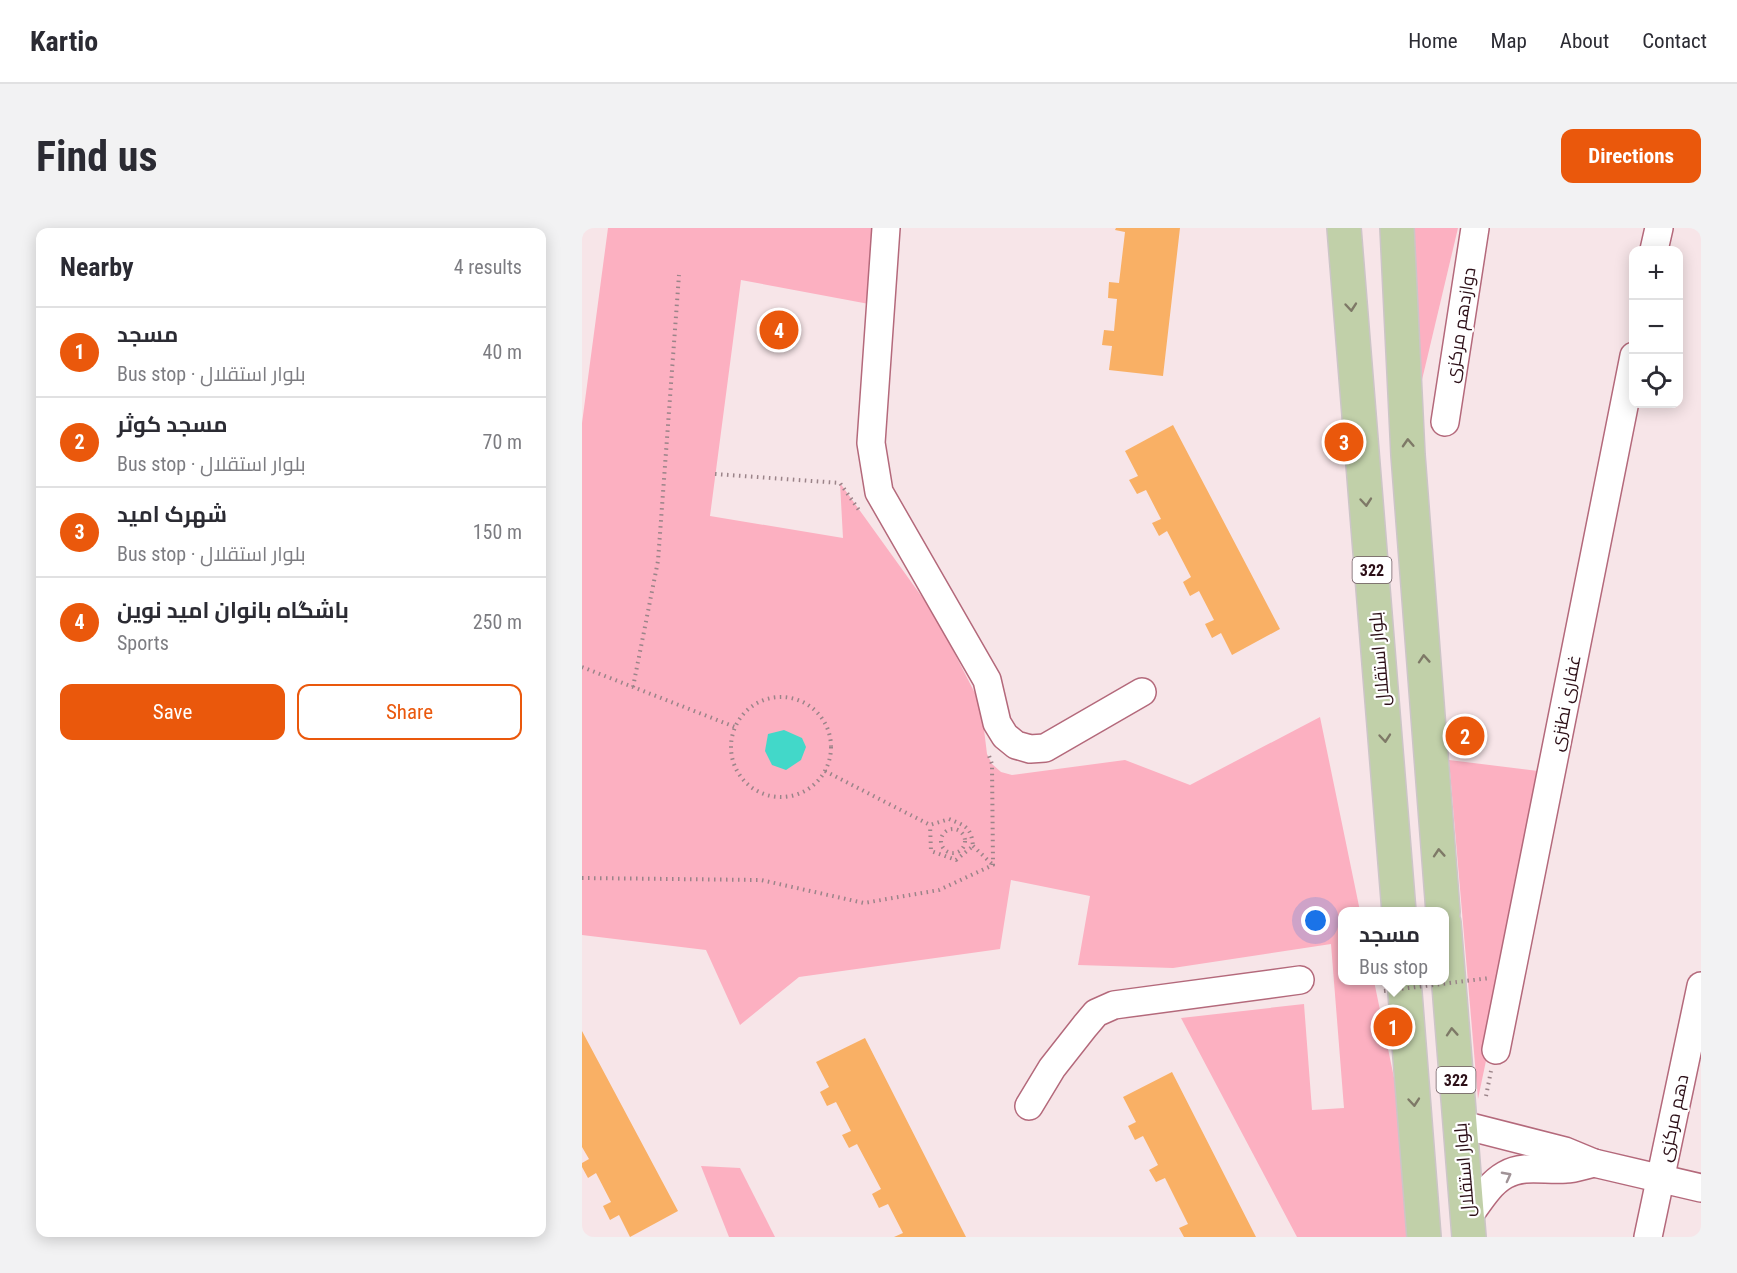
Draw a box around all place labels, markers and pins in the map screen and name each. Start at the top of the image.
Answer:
pin: 4 [760,308,798,352]
pin: 3 [1324,420,1364,464]
pin: 2 [1446,714,1484,758]
pin: 1 [1374,1004,1412,1050]

